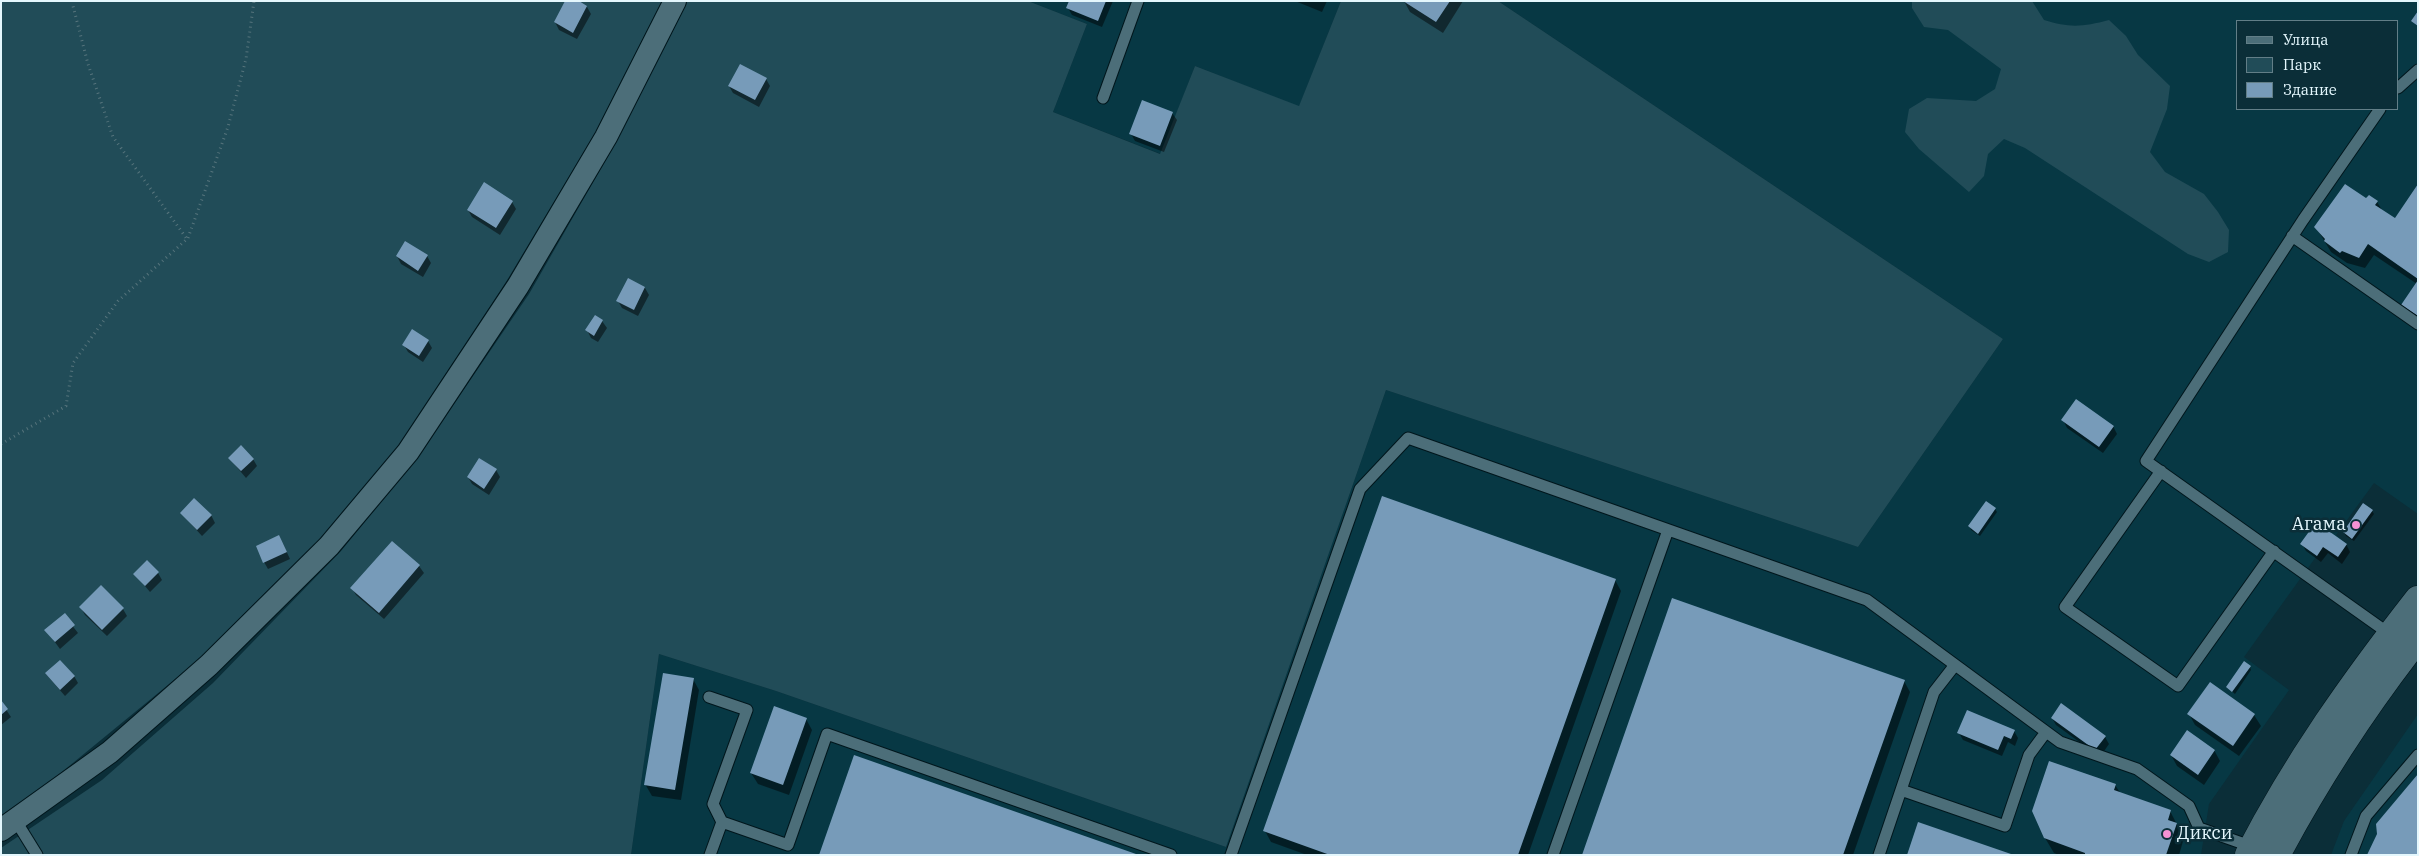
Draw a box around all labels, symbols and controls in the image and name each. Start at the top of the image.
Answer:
legend [2236,20,2399,110]
text: Улица [2283,30,2328,49]
text: Парк [2283,55,2321,74]
text: Здание [2283,80,2337,99]
place label: Агама [2292,514,2346,536]
marker: Агама [2350,519,2362,531]
place label: Дикси [2177,823,2233,845]
marker: Дикси [2161,828,2173,840]

